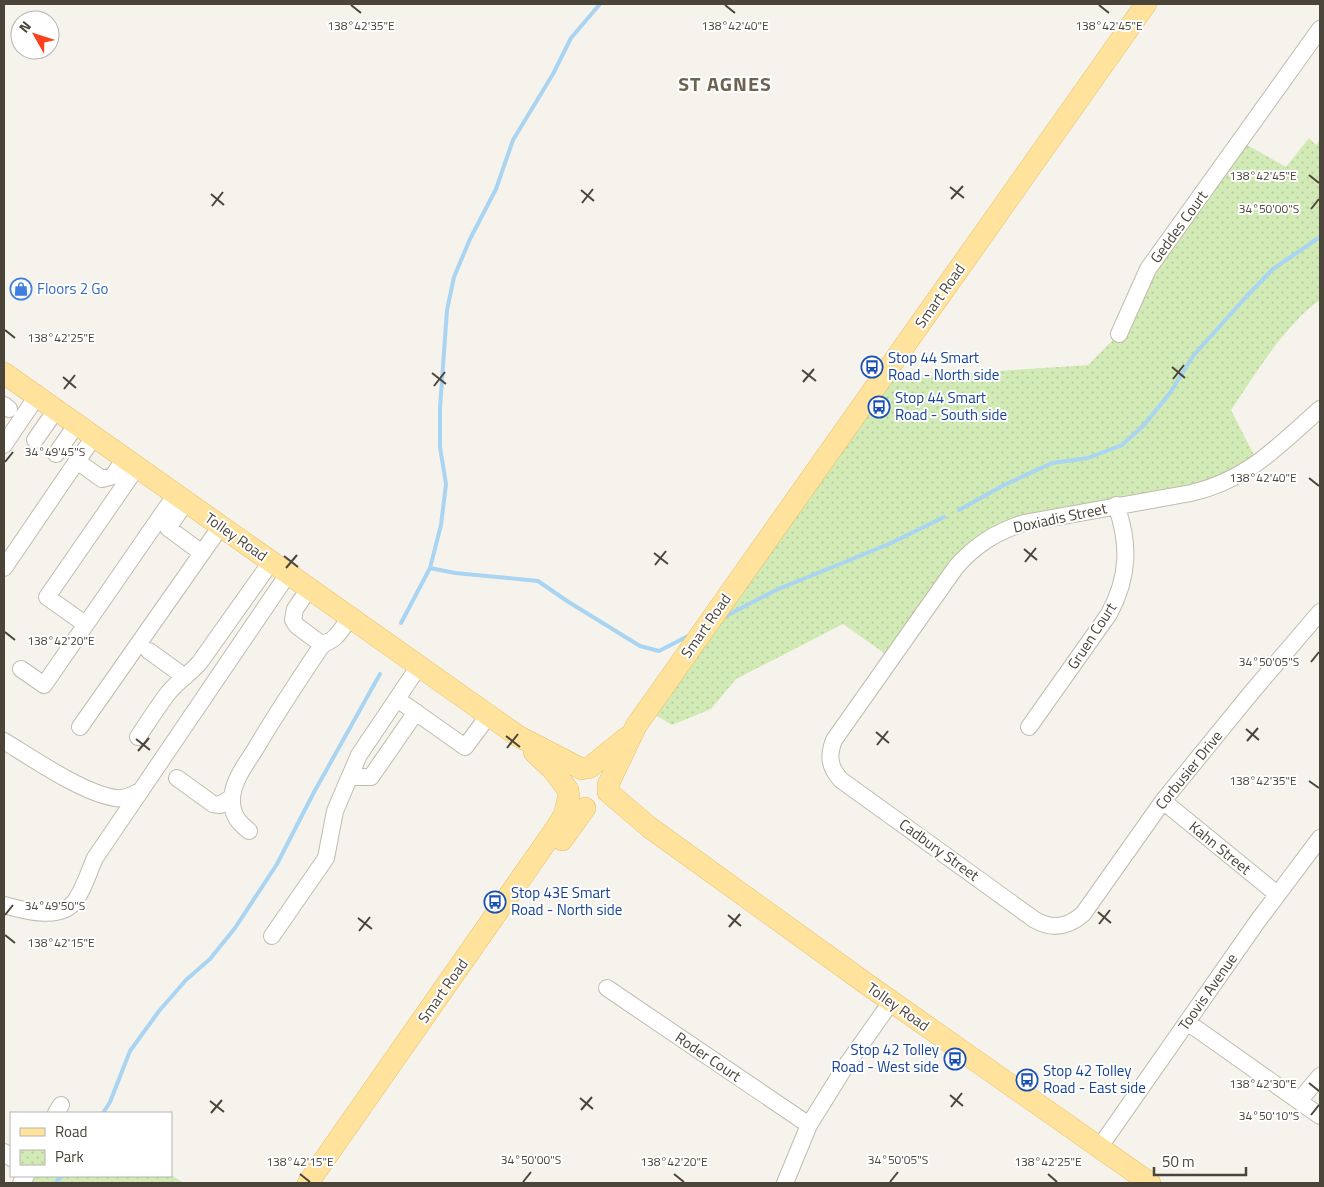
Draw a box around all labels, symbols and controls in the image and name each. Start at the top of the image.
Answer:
north arrow [10,10,60,60]
text: N [13,16,36,37]
text: 138°42'35"E [327,16,395,35]
text: 138°42'40"E [701,16,769,35]
text: 138°42'45"E [1075,16,1143,35]
district label: ST AGNES [678,68,772,99]
text: 138°42'45"E [1229,166,1297,185]
street label: Geddes Court [1144,185,1213,268]
text: 34°50'00"S [1239,199,1299,218]
street label: Smart Road [909,259,970,333]
shop icon: Floors 2 Go [9,277,33,301]
place label: Floors 2 Go [37,277,109,300]
text: 138°42'25"E [27,328,95,347]
place label: Stop 44 Smart Road - North side [888,346,999,386]
bus stop icon: Stop 44 Smart Road - North side [860,355,884,379]
place label: Stop 44 Smart Road - South side [895,386,1007,426]
bus stop icon: Stop 44 Smart Road - South side [867,395,891,419]
text: 34°49'45"S [25,442,85,461]
text: 138°42'40"E [1229,468,1297,487]
street label: Doxiadis Street [1011,496,1110,539]
street label: Tolley Road [200,507,272,567]
street label: Smart Road [675,589,736,663]
street label: Gruen Court [1061,597,1122,674]
text: 138°42'20"E [27,631,95,650]
text: 34°50'05"S [1239,652,1299,671]
street label: Corbusier Drive [1149,725,1228,814]
text: 138°42'35"E [1229,771,1297,790]
street label: Cadbury Street [895,813,985,887]
street label: Kahn Street [1184,815,1257,880]
place label: Stop 43E Smart Road - North side [511,881,622,921]
bus stop icon: Stop 43E Smart Road - North side [483,890,507,914]
text: 34°49'50"S [25,896,85,915]
text: 138°42'15"E [27,933,95,952]
street label: Toovis Avenue [1172,948,1243,1035]
street label: Smart Road [412,954,473,1028]
street label: Tolley Road [862,977,934,1037]
street label: Roder Court [671,1026,747,1088]
place label: Stop 42 Tolley Road - West side [831,1038,939,1078]
bus stop icon: Stop 42 Tolley Road - West side [943,1047,967,1071]
place label: Stop 42 Tolley Road - East side [1043,1059,1146,1099]
bus stop icon: Stop 42 Tolley Road - East side [1015,1068,1039,1092]
text: 138°42'30"E [1229,1074,1297,1093]
text: 34°50'10"S [1239,1106,1299,1125]
legend [10,1112,172,1177]
text: Road [55,1120,87,1143]
scale bar [1154,1144,1246,1176]
text: Park [55,1145,84,1168]
text: 34°50'00"S [501,1150,561,1169]
text: 34°50'05"S [868,1150,928,1169]
text: 50 m [1162,1150,1195,1173]
text: 138°42'15"E [266,1152,334,1171]
text: 138°42'20"E [640,1152,708,1171]
text: 138°42'25"E [1014,1152,1082,1171]

